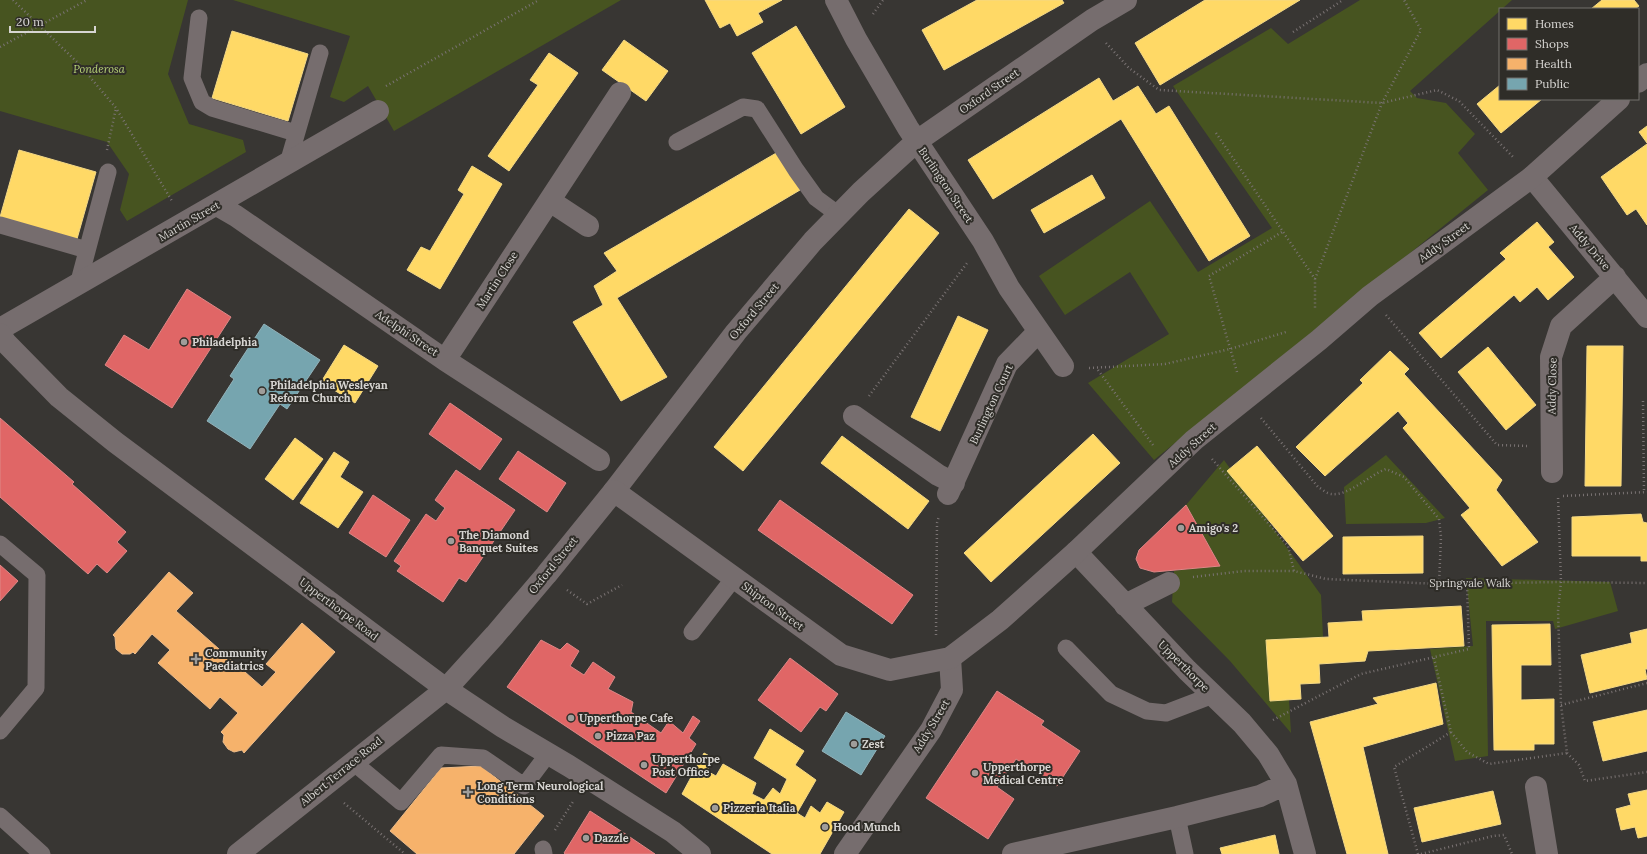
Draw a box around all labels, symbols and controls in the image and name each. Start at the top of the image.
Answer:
scale bar [10,8,95,34]
legend [1499,8,1639,100]
text: 20 m [16,14,44,29]
text: Homes [1535,16,1574,31]
text: Shops [1535,36,1569,51]
text: Health [1535,56,1572,71]
park label: Ponderosa [73,62,126,76]
street label: Oxford Street [956,65,1022,117]
text: Public [1535,76,1569,91]
street label: Burlington Street [915,144,977,226]
street label: Martin Street [156,197,223,244]
street label: Addy Street [1415,218,1473,266]
street label: Addy Drive [1566,220,1613,273]
street label: Martin Close [473,249,521,311]
street label: Oxford Street [726,279,782,342]
street label: Adelphi Street [372,306,442,360]
place label: Philadelphia [192,335,257,349]
marker: Philadelphia [179,337,189,347]
street label: Addy Close [1544,357,1559,416]
street label: Burlington Court [966,361,1016,446]
place label: Philadelphia Wesleyan Reform Church [270,378,388,405]
marker: Philadelphia Wesleyan Reform Church [257,386,267,396]
street label: Addy Street [1164,419,1219,471]
place label: Amigo's 2 [1189,521,1238,535]
marker: Amigo's 2 [1176,523,1186,533]
place label: The Diamond Banquet Suites [459,528,538,555]
street label: Oxford Street [526,533,581,597]
marker: The Diamond Banquet Suites [446,536,456,546]
street label: Upperthorpe Road [297,575,382,643]
street label: Springvale Walk [1429,576,1511,590]
street label: Shipton Street [739,579,808,634]
street label: Upperthorpe [1155,637,1213,695]
place label: Community Paediatrics [205,646,268,673]
marker: Community Paediatrics [190,653,202,665]
street label: Addy Street [909,696,953,756]
place label: Upperthorpe Cafe [579,711,673,725]
marker: Upperthorpe Cafe [566,713,576,723]
place label: Pizza Paz [606,729,655,743]
marker: Pizza Paz [593,731,603,741]
street label: Albert Terrace Road [296,733,385,809]
place label: Zest [862,737,885,751]
marker: Zest [849,739,859,749]
place label: Upperthorpe Post Office [652,752,720,779]
marker: Upperthorpe Post Office [639,760,649,770]
place label: Upperthorpe Medical Centre [983,760,1063,787]
marker: Upperthorpe Medical Centre [970,768,980,778]
place label: Long Term Neurological Conditions [477,779,604,806]
marker: Long Term Neurological Conditions [462,786,474,798]
place label: Pizzeria Italia [723,801,796,815]
marker: Pizzeria Italia [710,803,720,813]
place label: Hood Munch [833,820,900,834]
marker: Hood Munch [820,822,830,832]
place label: Dazzle [594,831,629,845]
marker: Dazzle [581,833,591,843]

